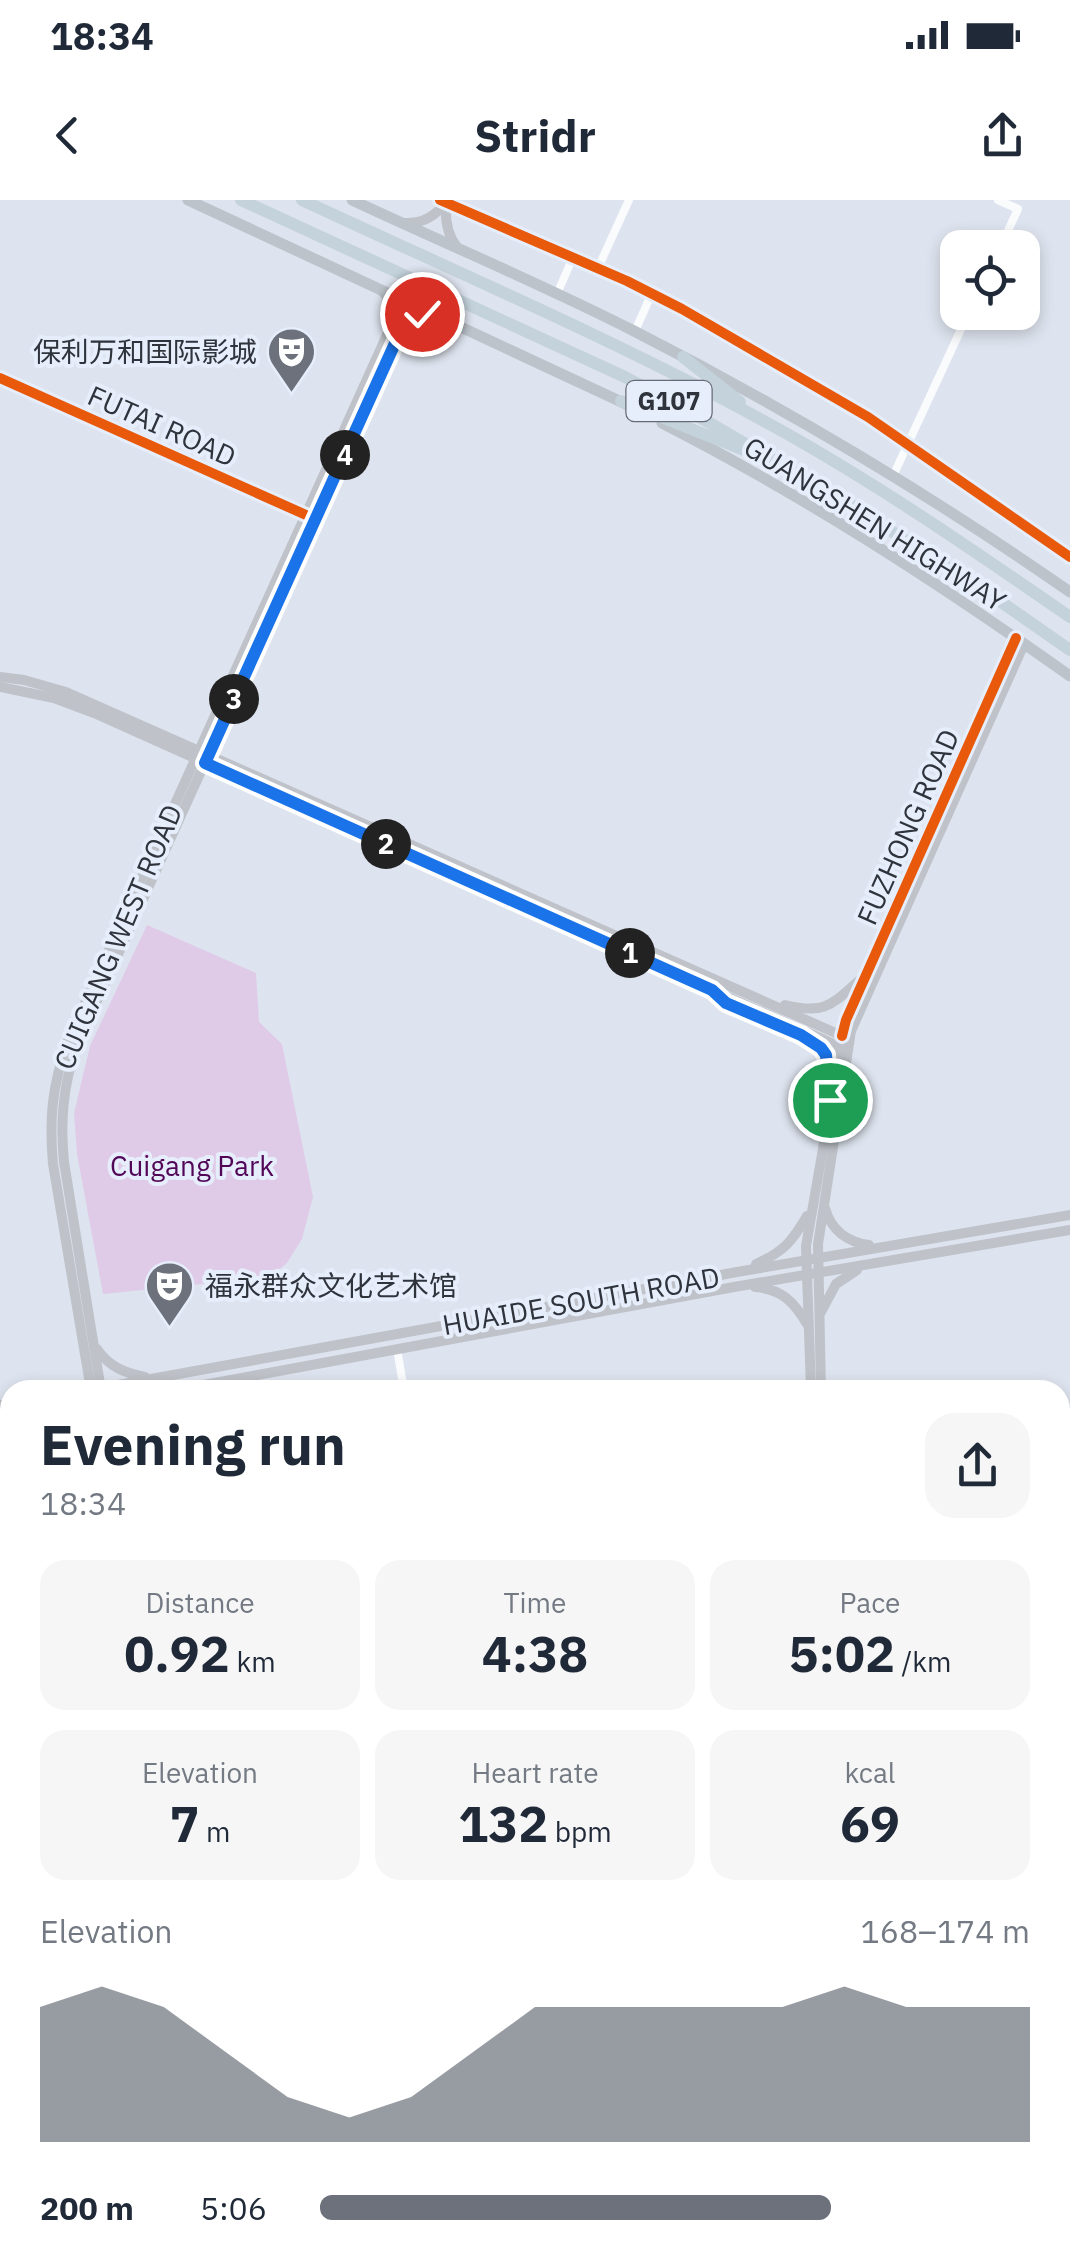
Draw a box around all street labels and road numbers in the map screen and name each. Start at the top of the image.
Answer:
street label: FUTAI ROAD [82,376,242,475]
road number: G107 [626,381,712,421]
street label: GUANGSHEN HIGHWAY [737,428,1014,620]
street label: FUZHONG ROAD [848,723,967,930]
street label: CUIGANG WEST ROAD [45,799,190,1075]
street label: HUAIDE SOUTH ROAD [440,1258,722,1343]

